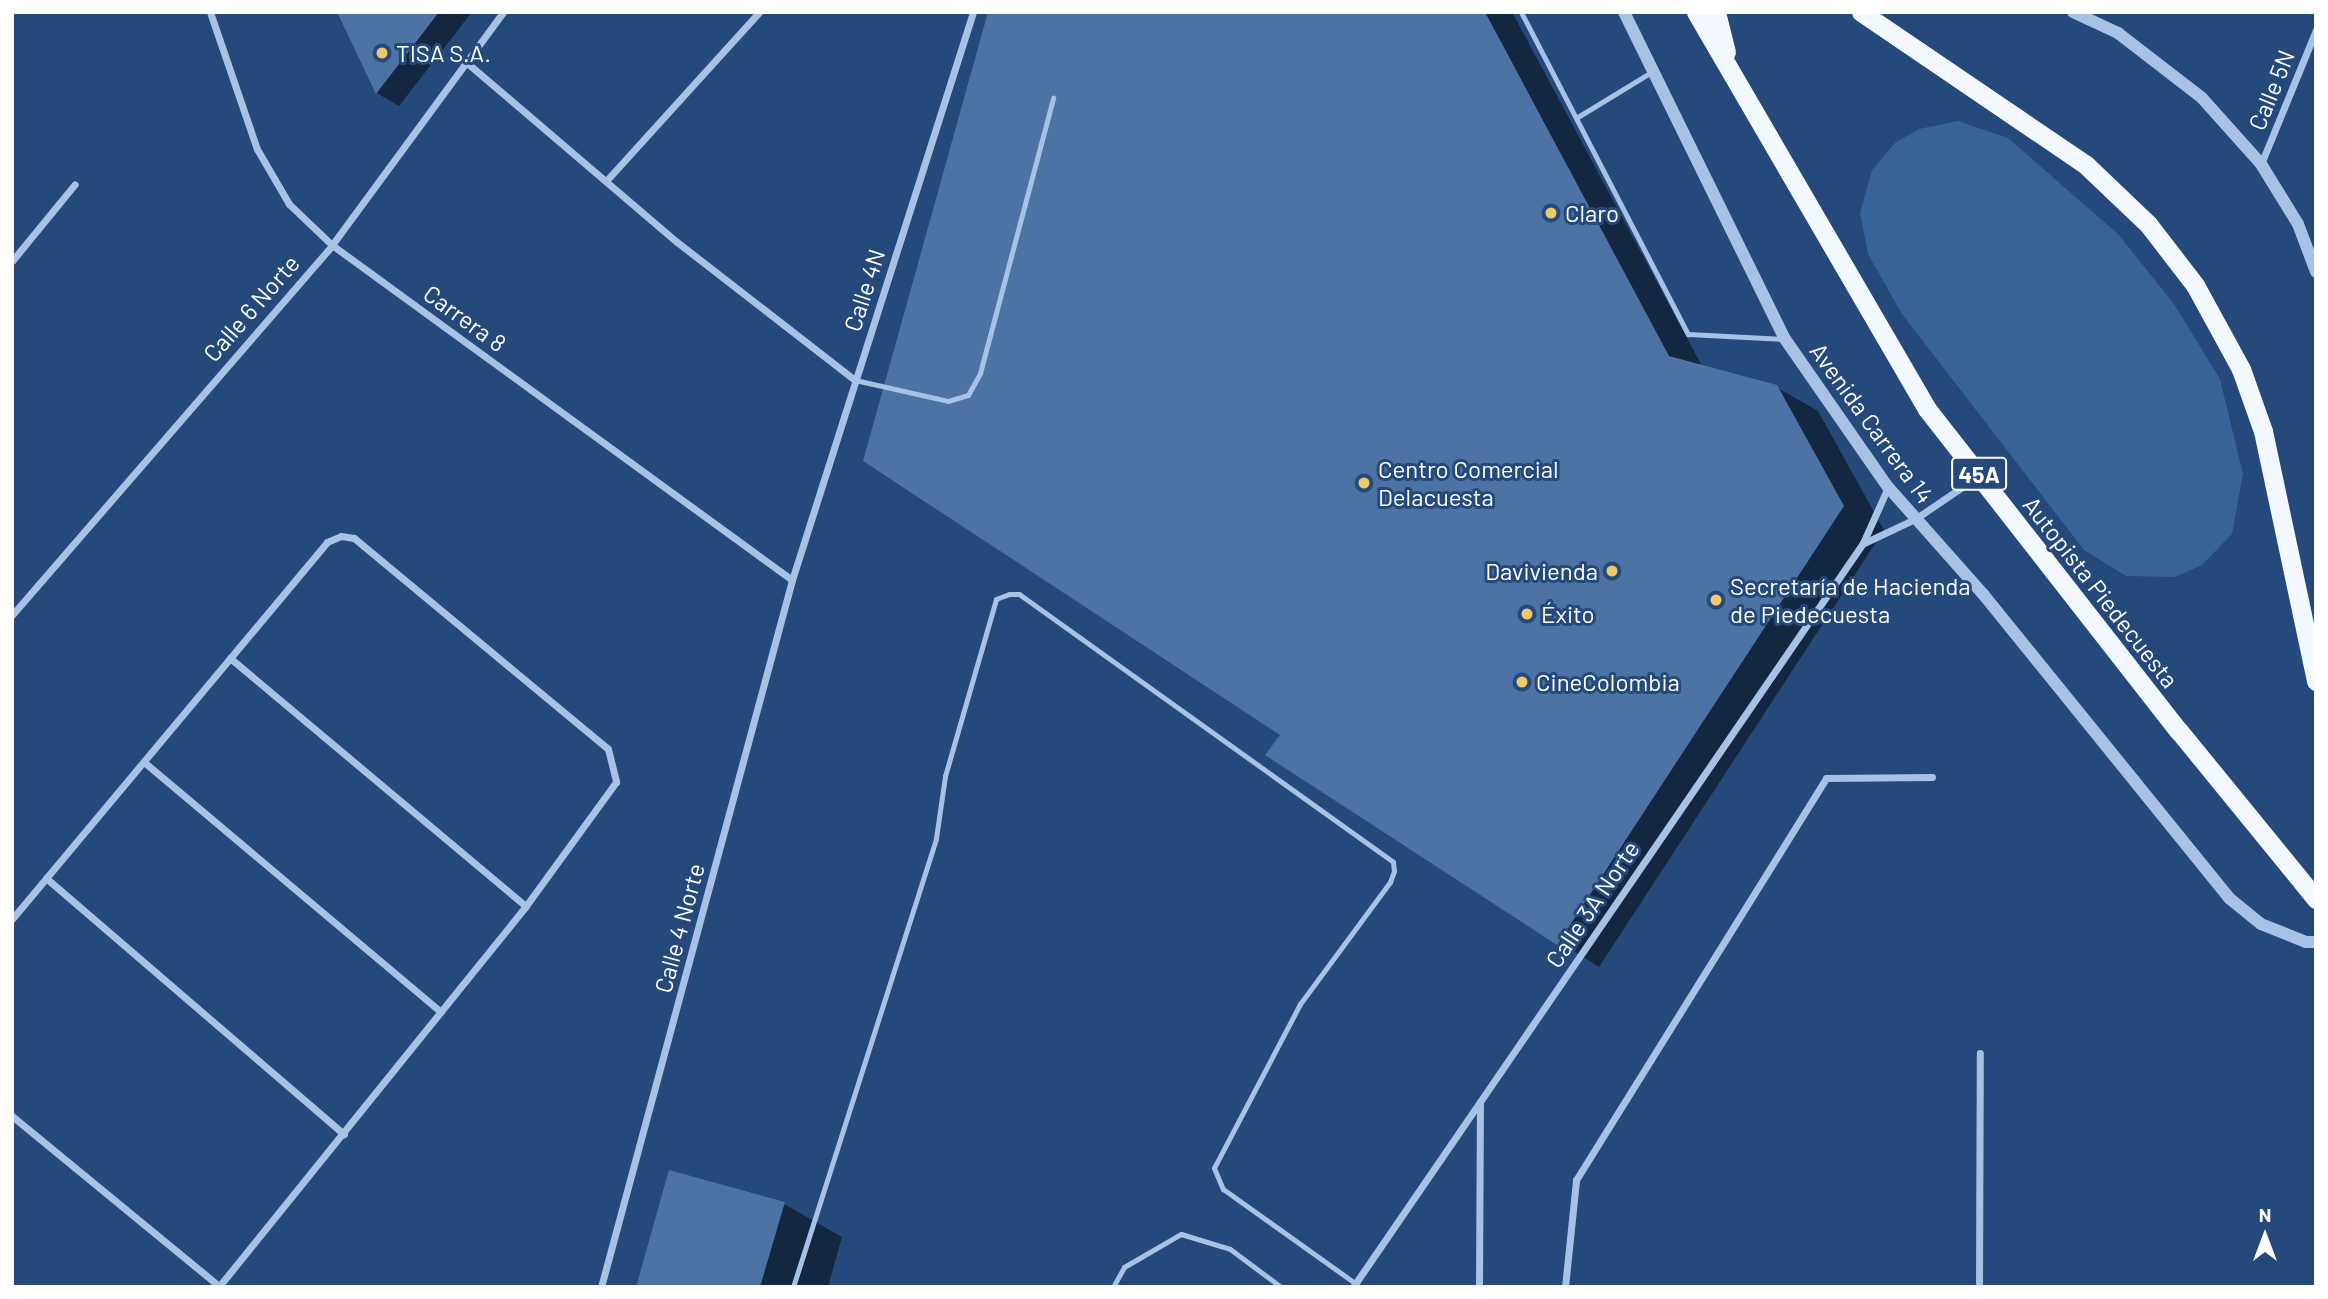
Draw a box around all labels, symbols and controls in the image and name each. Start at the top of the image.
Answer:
place label: TISA S.A. [396,39,491,67]
marker: TISA S.A. [374,45,390,61]
street label: Calle 5N [2242,46,2300,134]
place label: Claro [1565,199,1619,227]
marker: Claro [1543,205,1559,221]
street label: Calle 4N [837,245,891,335]
street label: Calle 6 Norte [197,249,305,367]
street label: Carrera 8 [418,278,512,358]
street label: Avenida Carrera 14 [1804,337,1940,509]
road number: 45A [1951,454,2007,494]
place label: Centro Comercial Delacuesta [1378,455,1559,511]
marker: Centro Comercial Delacuesta [1356,475,1372,491]
street label: Autopista Piedecuesta [2017,491,2185,693]
place label: Davivienda [1485,557,1598,585]
marker: Davivienda [1604,563,1620,579]
place label: Secretaría de Hacienda de Piedecuesta [1730,572,1971,628]
marker: Secretaría de Hacienda de Piedecuesta [1708,592,1724,608]
place label: Éxito [1541,600,1595,628]
marker: Éxito [1519,606,1535,622]
place label: CineColombia [1536,668,1680,696]
marker: CineColombia [1514,674,1530,690]
street label: Calle 3A Norte [1539,835,1645,973]
street label: Calle 4 Norte [648,860,710,996]
north arrow [2230,1201,2300,1271]
text: N [2259,1203,2271,1226]

